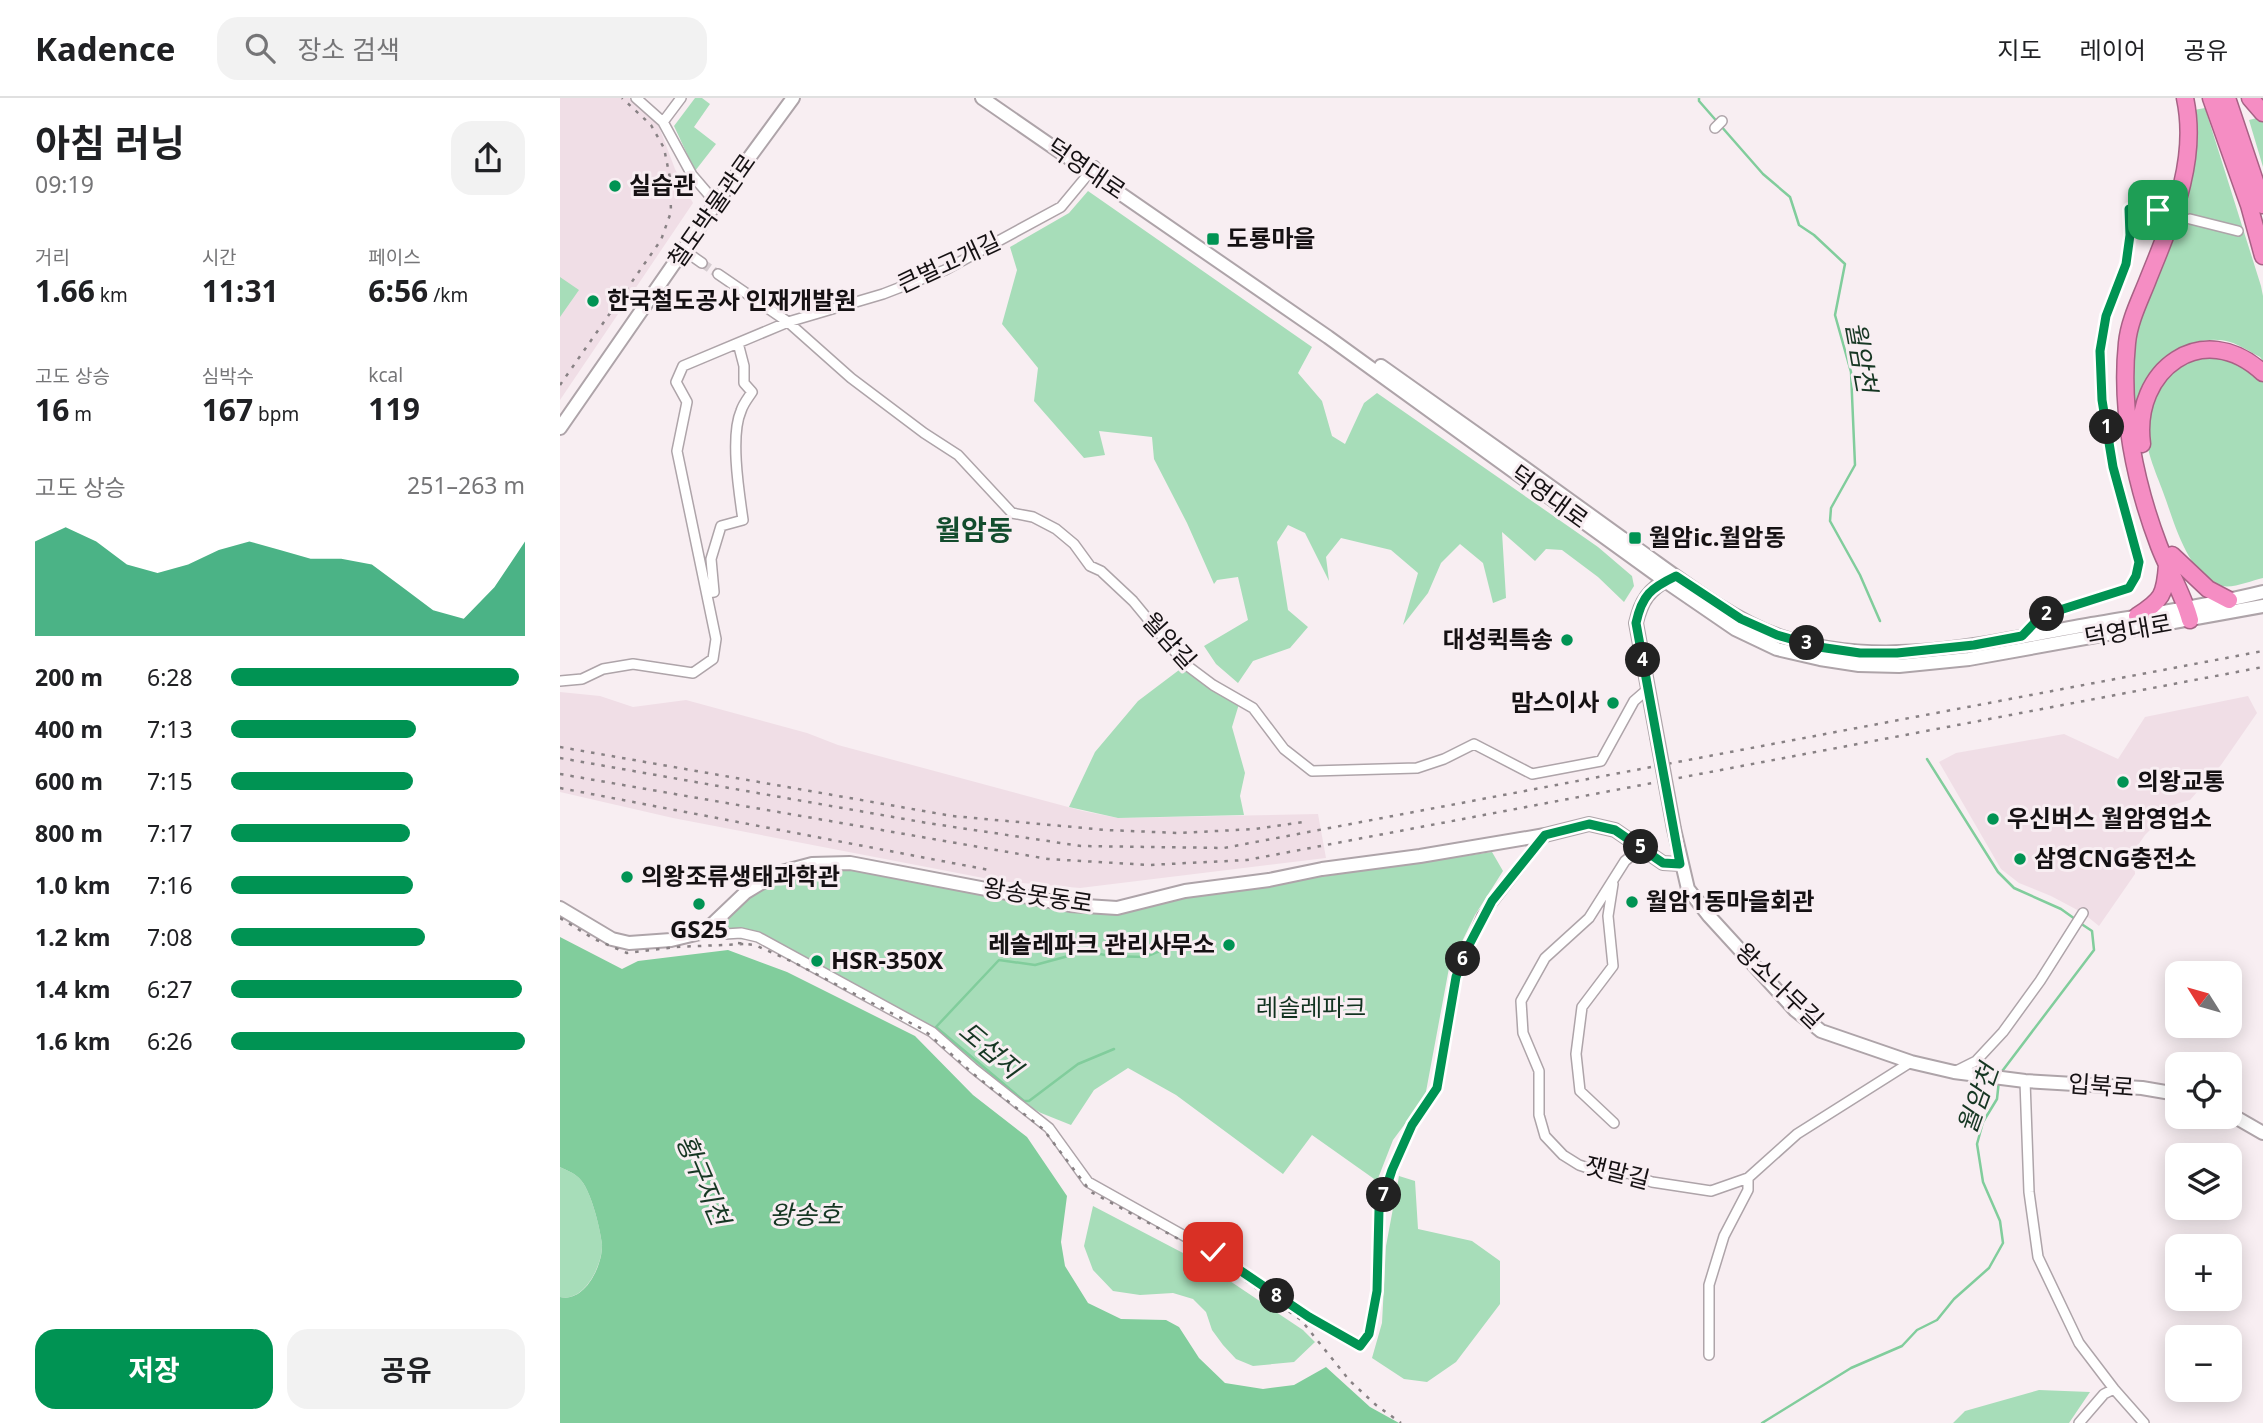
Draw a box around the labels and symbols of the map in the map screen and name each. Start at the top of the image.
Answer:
street label: 덕영대로 [1041,129,1133,206]
street label: 철도박물관로 [659,146,762,274]
place label: 실습관 [629,168,695,201]
marker: 실습관 [607,178,623,194]
pin [2128,180,2188,240]
place label: 도룡마을 [1227,221,1315,254]
street label: 큰벌고개길 [891,223,1005,300]
marker: 도룡마을 [1205,231,1221,247]
place label: 한국철도공사 인재개발원 [607,283,856,316]
marker: 한국철도공사 인재개발원 [585,293,601,309]
water label: 월암천 [1838,318,1886,398]
pin: 1 [2090,410,2124,444]
street label: 덕영대로 [1504,456,1595,535]
district label: 월암동 [935,510,1013,548]
place label: 월암ic.월암동 [1649,520,1786,553]
marker: 월암ic.월암동 [1627,530,1643,546]
pin: 2 [2030,596,2064,632]
street label: 월암길 [1136,604,1205,676]
street label: 덕영대로 [2081,606,2174,653]
place label: 대성퀵특송 [1443,622,1553,655]
pin: 3 [1790,626,1824,660]
marker: 대성퀵특송 [1559,632,1575,648]
pin: 4 [1626,642,1660,678]
place label: 맘스이사 [1511,685,1599,718]
marker: 맘스이사 [1605,695,1621,711]
place label: 의왕교통 [2137,764,2225,797]
marker: 의왕교통 [2115,774,2131,790]
place label: 우신버스 월암영업소 [2007,801,2212,834]
marker: 우신버스 월암영업소 [1985,811,2001,827]
pin: 5 [1624,830,1658,864]
place label: 삼영CNG충전소 [2034,841,2197,874]
marker: 삼영CNG충전소 [2012,851,2028,867]
place label: 의왕조류생태과학관 [641,859,840,892]
marker: 의왕조류생태과학관 [619,869,635,885]
street label: 왕송못동로 [981,870,1095,919]
place label: 월암1동마을회관 [1646,884,1814,917]
marker: 월암1동마을회관 [1624,894,1640,910]
marker: GS25 [691,896,707,912]
place label: GS25 [670,912,728,945]
place label: 레솔레파크 관리사무소 [988,927,1215,960]
street label: 왕소나무길 [1729,935,1831,1035]
marker: 레솔레파크 관리사무소 [1221,937,1237,953]
pin: 6 [1446,942,1480,976]
place label: HSR-350X [831,943,943,976]
marker: HSR-350X [809,953,825,969]
north arrow [2165,961,2242,1038]
park label: 레솔레파크 [1256,990,1366,1023]
water label: 도섭지 [952,1012,1031,1087]
water label: 월암천 [1948,1056,2007,1139]
street label: 입북로 [2067,1066,2135,1103]
water label: 황구지천 [669,1129,740,1234]
street label: 잿말길 [1581,1148,1653,1196]
pin: 7 [1366,1178,1402,1212]
water label: 왕송호 [769,1196,843,1232]
pin [1183,1222,1243,1282]
pin: 8 [1260,1278,1294,1314]

